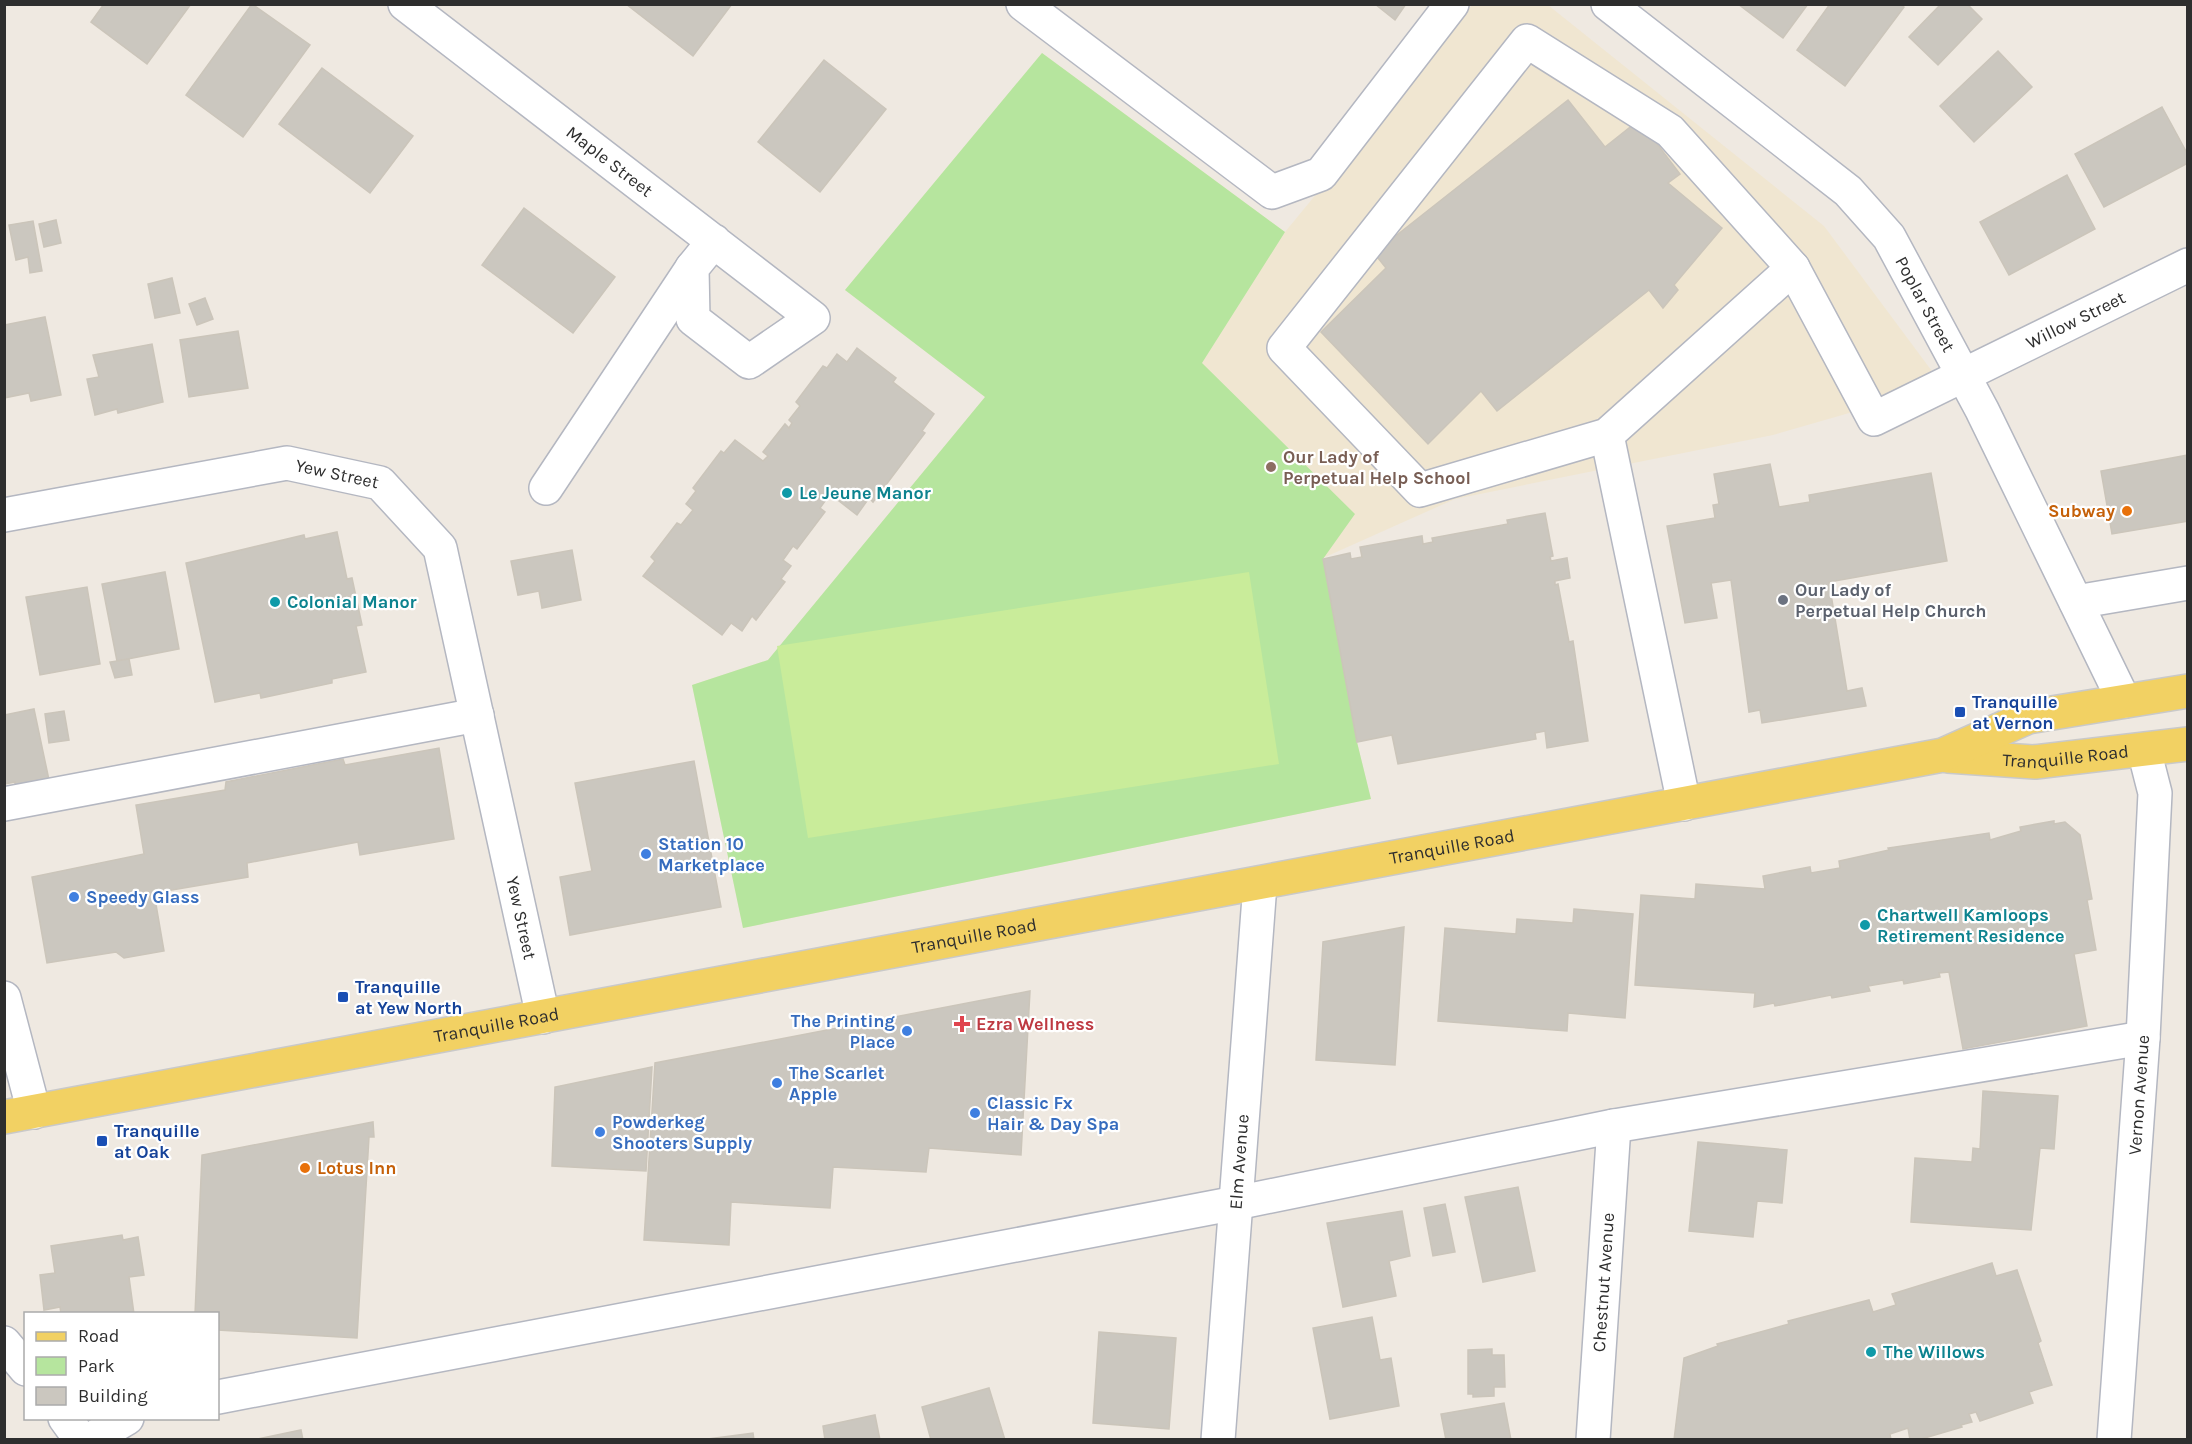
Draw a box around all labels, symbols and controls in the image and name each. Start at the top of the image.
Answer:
street label: Maple Street [562,121,657,202]
street label: Poplar Street [1890,252,1960,356]
street label: Willow Street [2022,286,2129,354]
place label: Our Lady of Perpetual Help School [1283,446,1471,489]
street label: Yew Street [293,454,381,493]
marker: Our Lady of Perpetual Help School [1264,460,1278,474]
place label: Le Jeune Manor [799,482,931,504]
marker: Le Jeune Manor [780,486,794,500]
place label: Subway [2048,500,2115,522]
marker: Subway [2120,504,2134,518]
place label: Our Lady of Perpetual Help Church [1795,579,1987,622]
place label: Colonial Manor [287,591,417,613]
marker: Our Lady of Perpetual Help Church [1776,593,1790,607]
marker: Colonial Manor [268,595,282,609]
place label: Tranquille at Vernon [1972,691,2058,734]
marker: Tranquille at Vernon [1953,705,1967,719]
street label: Tranquille Road [2002,740,2130,773]
street label: Tranquille Road [1388,824,1516,869]
place label: Station 10 Marketplace [658,833,765,876]
marker: Station 10 Marketplace [639,847,653,861]
street label: Yew Street [501,874,541,962]
place label: Speedy Glass [86,886,199,908]
marker: Speedy Glass [67,890,81,904]
place label: Chartwell Kamloops Retirement Residence [1877,904,2065,947]
street label: Tranquille Road [910,913,1039,958]
marker: Chartwell Kamloops Retirement Residence [1858,918,1872,932]
place label: Tranquille at Yew North [355,976,463,1019]
marker: Tranquille at Yew North [336,990,350,1004]
street label: Tranquille Road [432,1003,561,1048]
place label: The Printing Place [791,1010,896,1053]
place label: Ezra Wellness [976,1013,1094,1035]
marker: Ezra Wellness [953,1015,971,1033]
marker: The Printing Place [900,1024,914,1038]
street label: Vernon Avenue [2124,1034,2154,1156]
place label: The Scarlet Apple [789,1062,885,1105]
marker: The Scarlet Apple [770,1076,784,1090]
place label: Classic Fx Hair & Day Spa [987,1092,1119,1135]
marker: Classic Fx Hair & Day Spa [968,1106,982,1120]
place label: Powderkeg Shooters Supply [612,1111,752,1154]
street label: Elm Avenue [1224,1113,1254,1210]
place label: Tranquille at Oak [114,1120,200,1163]
marker: Powderkeg Shooters Supply [593,1125,607,1139]
marker: Tranquille at Oak [95,1134,109,1148]
place label: Lotus Inn [317,1157,396,1179]
marker: Lotus Inn [298,1161,312,1175]
street label: Chestnut Avenue [1588,1212,1619,1353]
legend [24,1312,219,1420]
text: Road [78,1325,119,1347]
place label: The Willows [1883,1341,1985,1363]
marker: The Willows [1864,1345,1878,1359]
text: Park [78,1355,115,1377]
text: Building [78,1385,148,1407]

